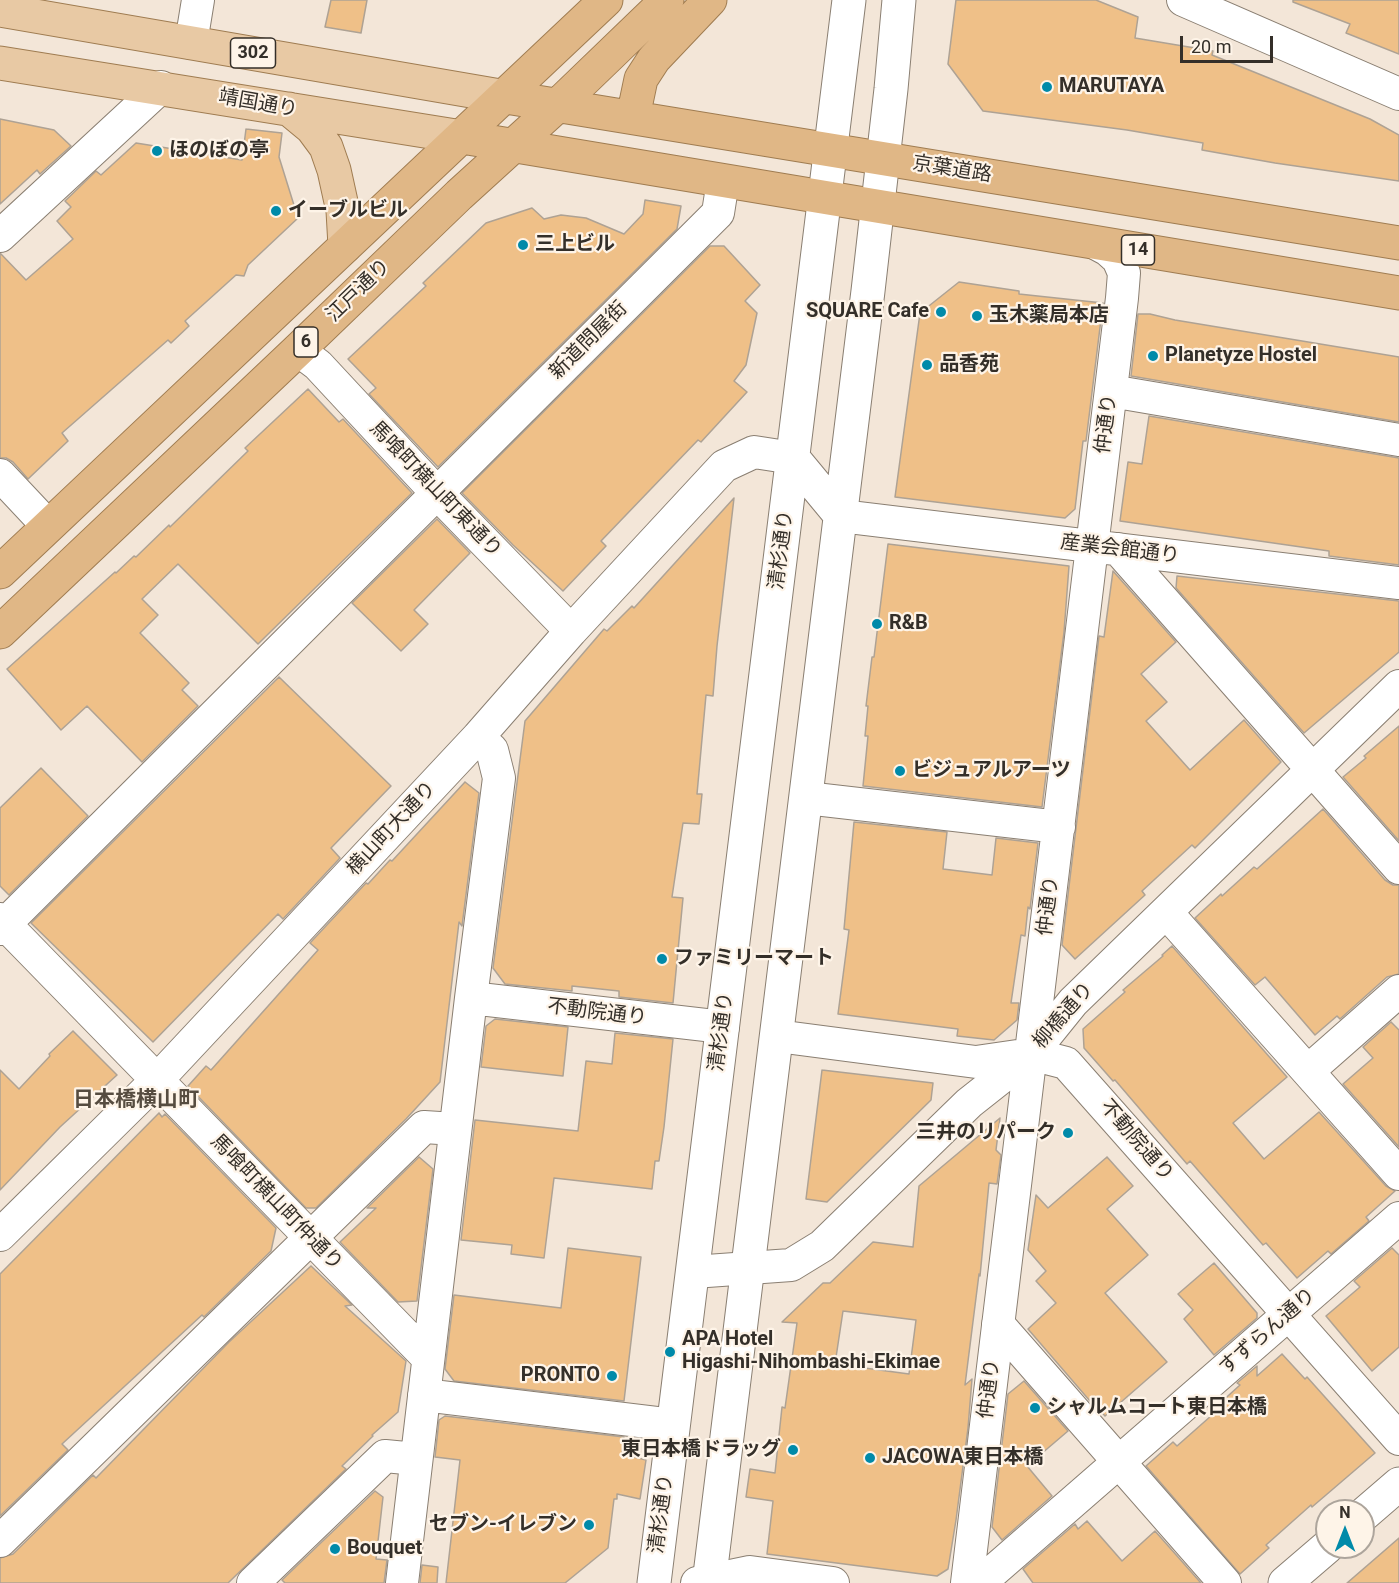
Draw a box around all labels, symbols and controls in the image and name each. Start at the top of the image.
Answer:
scale bar [1183,24,1276,62]
text: 20 m [1191,36,1231,57]
road number: 302 [230,38,276,68]
place label: MARUTAYA [1059,75,1164,99]
marker: MARUTAYA [1040,80,1054,94]
street label: 靖国通り [217,85,299,123]
place label: ほのぼの亭 [169,139,269,163]
marker: ほのぼの亭 [150,144,164,158]
street label: 京葉道路 [911,152,993,188]
place label: イーブルビル [288,199,408,223]
marker: イーブルビル [269,204,283,218]
place label: 三上ビル [535,233,615,257]
road number: 14 [1122,235,1154,265]
marker: 三上ビル [516,238,530,252]
street label: 江戸通り [322,255,396,327]
street label: 新道問屋街 [545,297,633,385]
place label: SQUARE Cafe [806,300,929,324]
place label: 玉木薬局本店 [989,304,1109,328]
marker: SQUARE Cafe [934,305,948,319]
marker: 玉木薬局本店 [970,309,984,323]
road number: 6 [294,327,318,357]
place label: Planetyze Hostel [1165,344,1317,368]
marker: Planetyze Hostel [1146,349,1160,363]
place label: 品香苑 [939,353,999,377]
marker: 品香苑 [920,358,934,372]
street label: 仲通り [1091,393,1123,455]
street label: 馬喰町横山町東通り [364,417,506,563]
street label: 清杉通り [765,509,799,591]
street label: 産業会館通り [1059,531,1181,569]
place label: R&B [889,612,928,636]
marker: R&B [870,617,884,631]
place label: ビジュアルアーツ [912,759,1071,783]
marker: ビジュアルアーツ [893,764,907,778]
street label: 横山町大通り [342,777,442,881]
street label: 仲通り [1033,875,1065,937]
place label: ファミリーマート [674,947,834,971]
marker: ファミリーマート [655,952,669,966]
street label: 柳橋通り [1029,978,1099,1054]
street label: 清杉通り [705,991,739,1073]
street label: 不動院通り [546,995,648,1031]
district label: 日本橋横山町 [73,1088,199,1114]
street label: 不動院通り [1094,1095,1178,1187]
place label: 三井のリパーク [916,1121,1056,1145]
marker: 三井のリパーク [1061,1126,1075,1140]
street label: 馬喰町横山町仲通り [205,1130,347,1276]
street label: すずらん通り [1215,1284,1321,1380]
place label: APA Hotel Higashi-Nihombashi-Ekimae [682,1328,940,1375]
marker: APA Hotel Higashi-Nihombashi-Ekimae [663,1345,677,1359]
street label: 仲通り [974,1358,1006,1420]
place label: PRONTO [521,1364,600,1388]
marker: PRONTO [605,1369,619,1383]
place label: シャルムコート東日本橋 [1047,1396,1267,1420]
marker: シャルムコート東日本橋 [1028,1401,1042,1415]
place label: 東日本橋ドラッグ [621,1438,781,1462]
marker: 東日本橋ドラッグ [786,1443,800,1457]
place label: JACOWA東日本橋 [882,1446,1044,1470]
marker: JACOWA東日本橋 [863,1451,877,1465]
street label: 清杉通り [645,1473,679,1555]
north arrow [1315,1499,1375,1559]
text: N [1339,1503,1351,1522]
place label: セブン-イレブン [429,1513,577,1537]
marker: セブン-イレブン [582,1518,596,1532]
place label: Bouquet [347,1537,422,1561]
marker: Bouquet [328,1542,342,1556]

